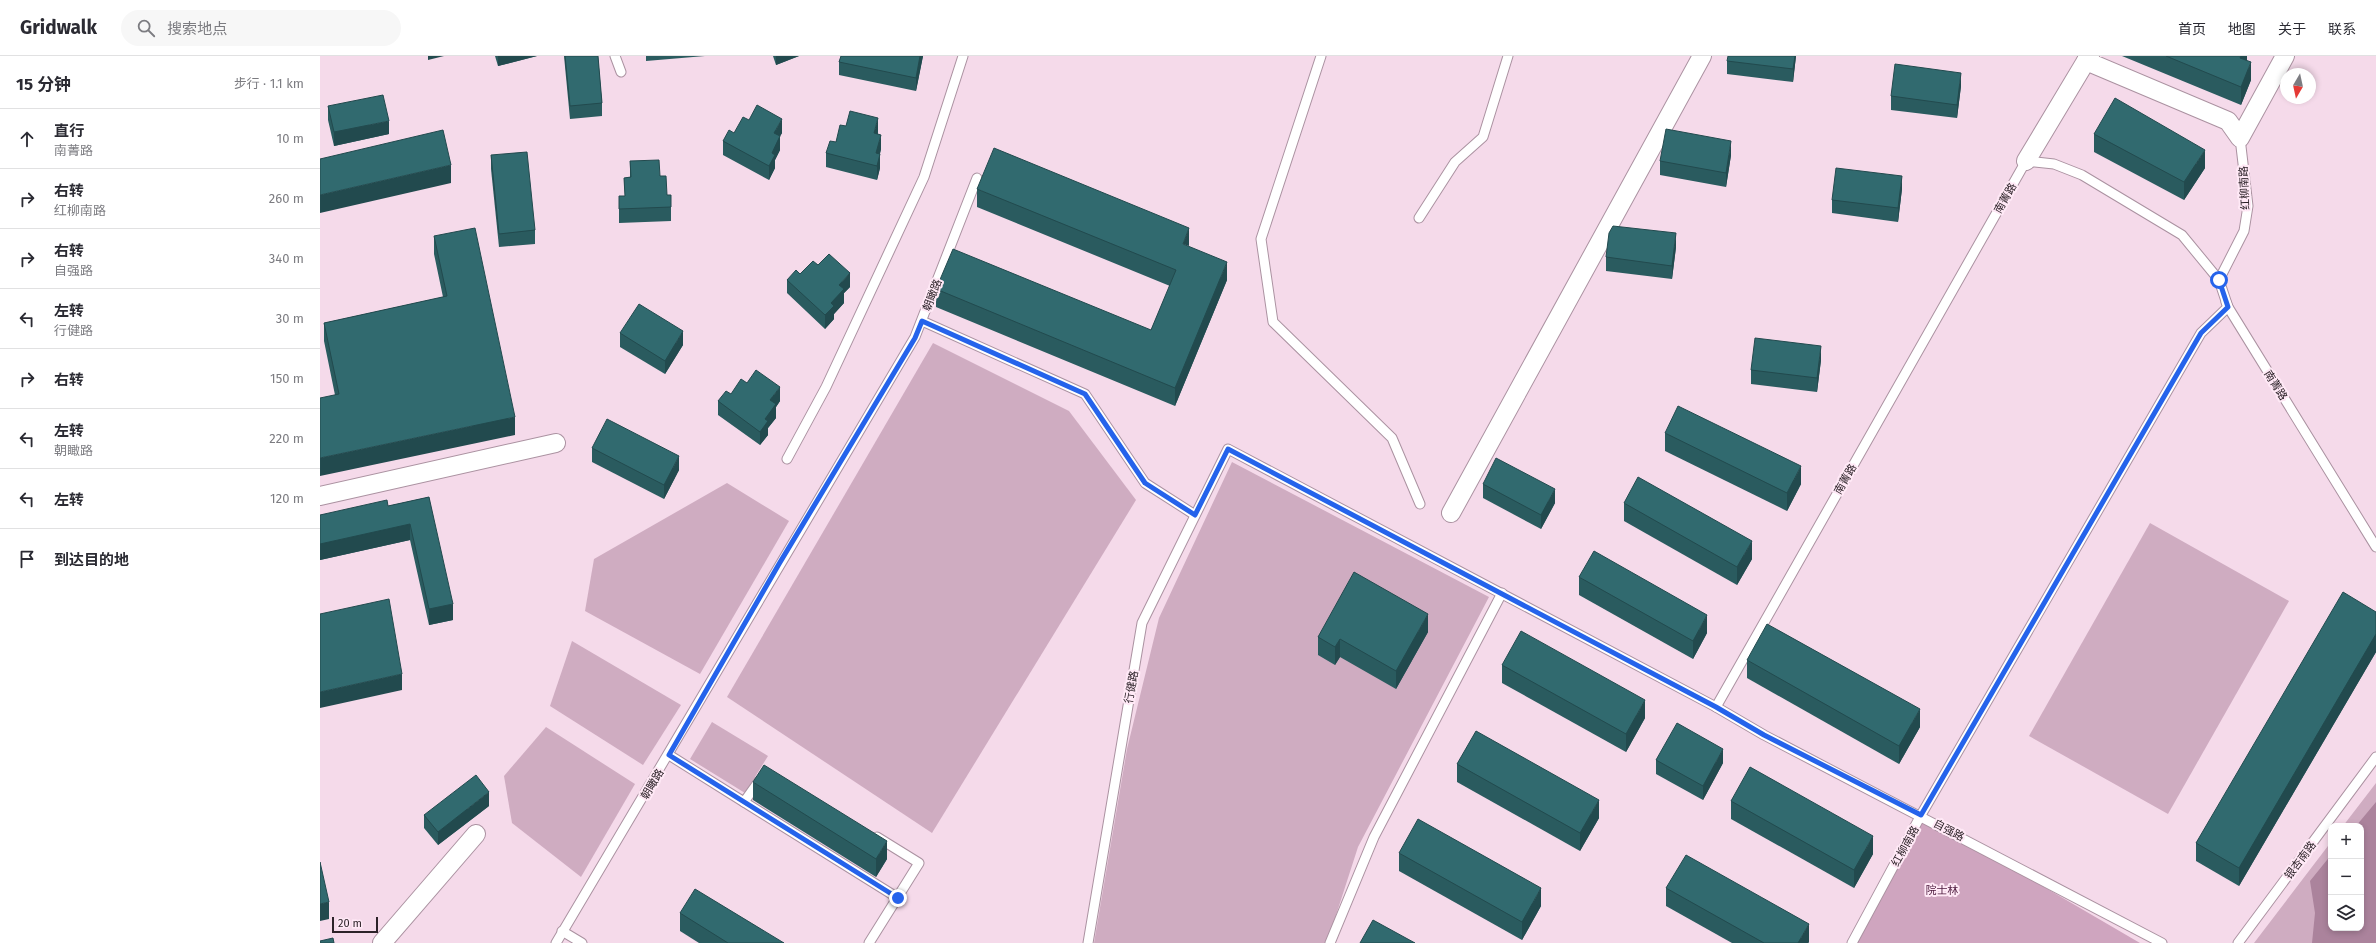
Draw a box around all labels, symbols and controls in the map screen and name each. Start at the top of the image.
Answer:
search box [121,10,401,46]
text: Gridwalk [20,16,97,39]
icon: search [135,17,157,39]
text: 搜索地点 [167,20,227,38]
text: 首页 [2178,21,2206,38]
text: 地图 [2228,21,2256,38]
text: 关于 [2278,21,2306,38]
text: 联系 [2328,21,2356,38]
north arrow [2280,68,2316,104]
text: 15 分钟 [16,74,71,95]
text: 步行 · 1.1 km [234,76,304,91]
text: 直行 [54,122,84,140]
icon: ahead [16,128,38,150]
text: 10 m [277,131,304,146]
text: 南菁路 [54,143,93,158]
street label: 红柳南路 [2237,166,2252,210]
street label: 南菁路 [1992,181,2019,216]
text: 右转 [54,182,84,200]
icon: right [16,188,38,210]
text: 260 m [269,191,304,206]
text: 红柳南路 [54,203,106,218]
text: 右转 [54,242,84,260]
icon: right [16,248,38,270]
text: 340 m [269,251,304,266]
text: 自强路 [54,263,93,278]
route start [2210,271,2228,289]
street label: 朝瞰路 [920,277,944,313]
text: 左转 [54,302,84,320]
icon: left [16,308,38,330]
text: 30 m [276,311,304,326]
text: 行健路 [54,323,93,338]
icon: right [16,368,38,390]
street label: 南菁路 [2261,368,2290,403]
text: 右转 [54,371,84,389]
text: 150 m [270,371,304,386]
text: 左转 [54,422,84,440]
icon: left [16,428,38,450]
text: 220 m [269,431,304,446]
text: 朝瞰路 [54,443,93,458]
street label: 南菁路 [1832,462,1859,497]
icon: left [16,488,38,510]
text: 左转 [54,491,84,509]
text: 120 m [270,491,304,506]
icon: arrive [16,548,38,570]
text: 到达目的地 [54,551,129,569]
street label: 行健路 [1122,670,1141,704]
street label: 朝瞰路 [638,767,666,802]
street label: 自强路 [1931,817,1966,844]
map controls [2328,823,2364,931]
button: + [2328,823,2364,859]
street label: 红柳南路 [1889,824,1922,869]
street label: 银杏南路 [2282,839,2319,882]
button: − [2328,859,2364,895]
park label: 院士林 [1926,884,1959,897]
route end [889,889,907,907]
button: layers [2328,895,2364,931]
scale bar [332,915,378,934]
text: 20 m [338,917,362,930]

